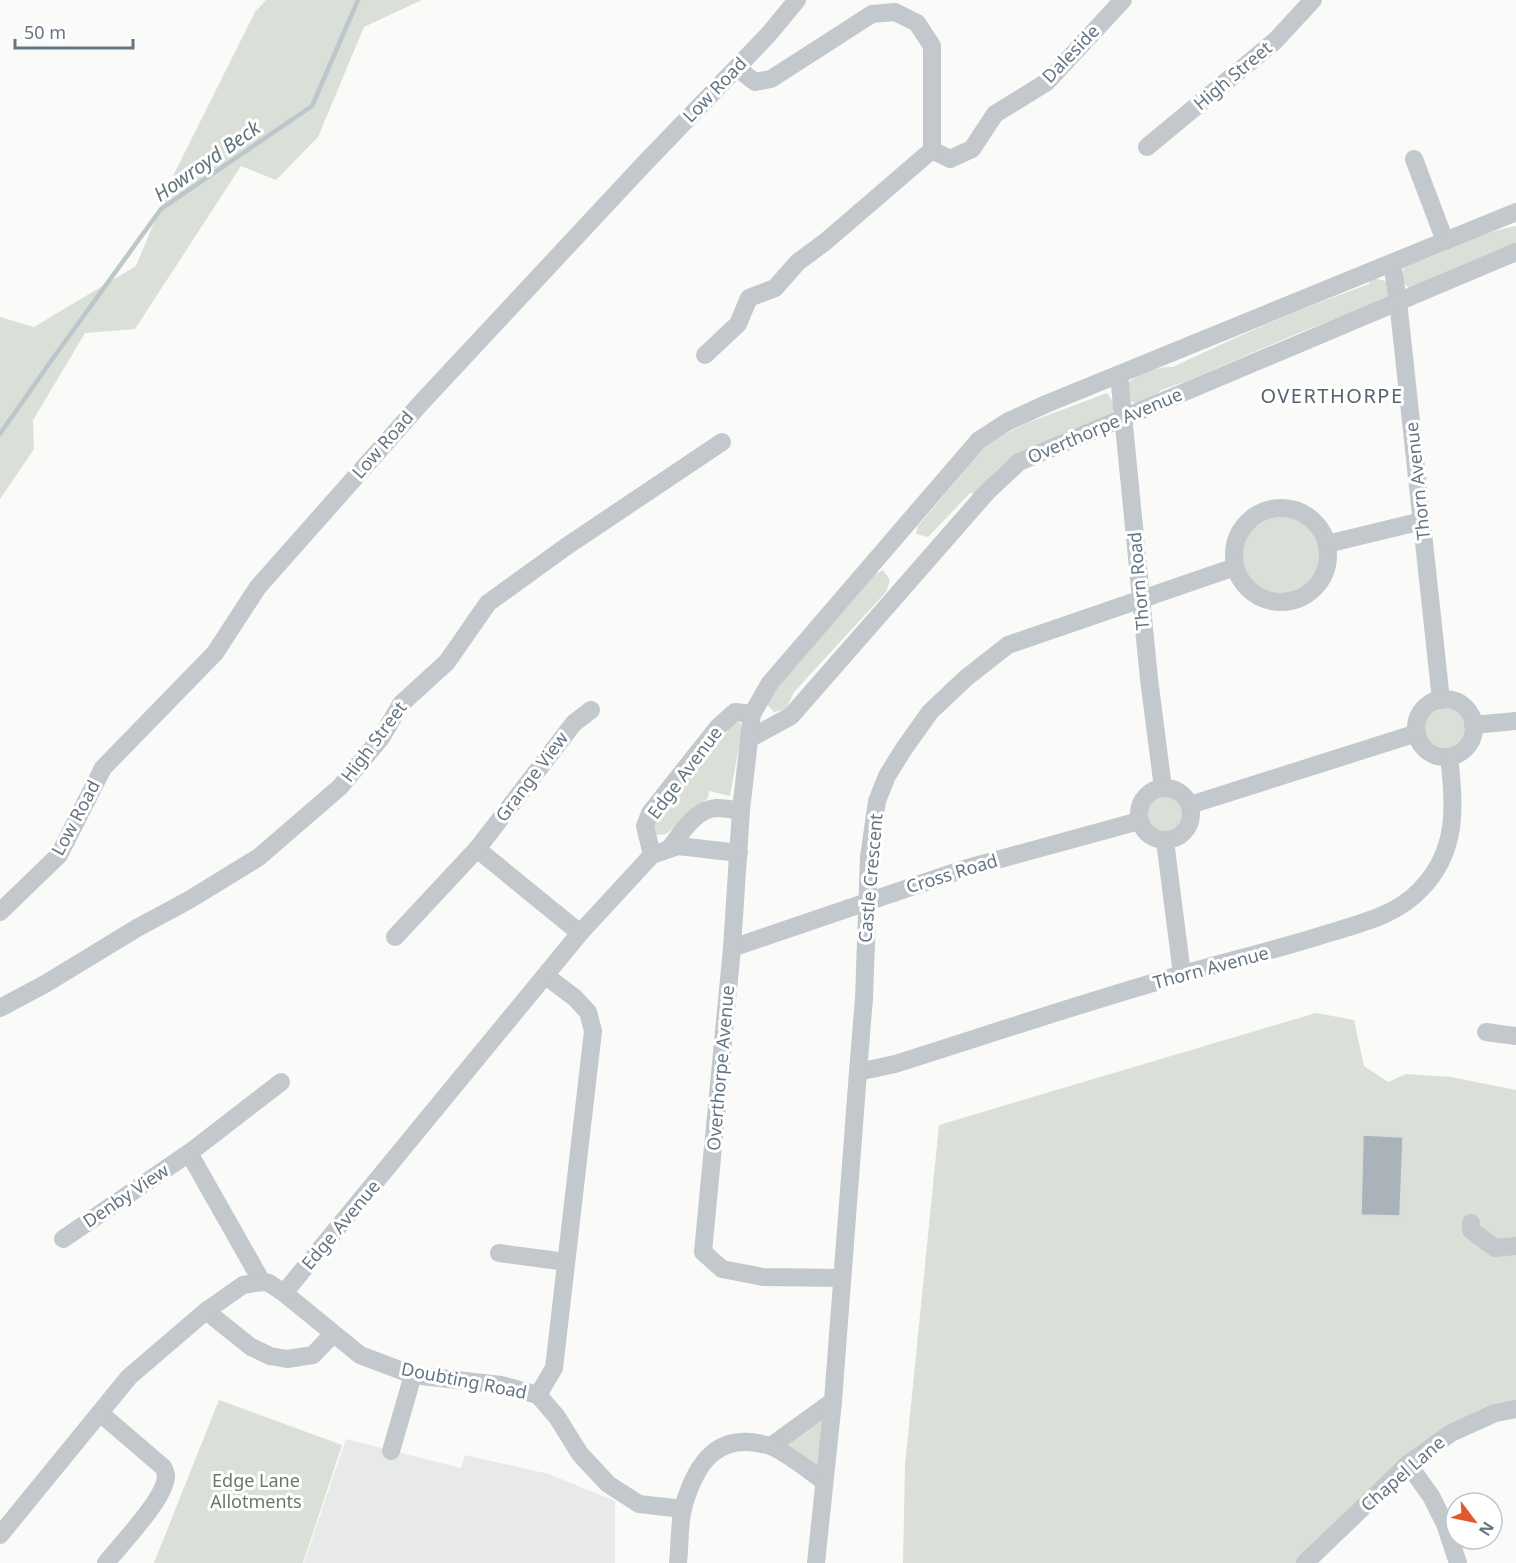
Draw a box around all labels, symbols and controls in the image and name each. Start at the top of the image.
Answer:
scale bar [15,12,134,50]
street label: Daleside [1036,19,1104,88]
text: 50 m [24,20,66,44]
street label: High Street [1188,35,1277,115]
street label: Low Road [677,51,751,127]
water label: Howroyd Beck [148,113,266,207]
street label: Overthorpe Avenue [1024,382,1186,469]
district label: OVERTHORPE [1260,382,1404,409]
street label: Low Road [346,406,418,483]
street label: Thorn Avenue [1399,421,1435,541]
street label: Thorn Road [1122,531,1154,631]
street label: High Street [335,696,412,787]
street label: Edge Avenue [641,721,727,824]
street label: Grange View [490,727,573,826]
street label: Low Road [45,776,105,859]
street label: Castle Crescent [852,812,888,944]
street label: Cross Road [903,848,1000,898]
street label: Thorn Avenue [1150,940,1271,994]
street label: Overthorpe Avenue [701,984,739,1152]
street label: Denby View [78,1158,173,1233]
street label: Edge Avenue [296,1174,385,1274]
street label: Doubting Road [399,1356,529,1404]
street label: Chapel Lane [1355,1430,1449,1516]
park label: Edge Lane Allotments [210,1468,302,1513]
north arrow [1444,1491,1504,1551]
text: N [1474,1518,1499,1540]

